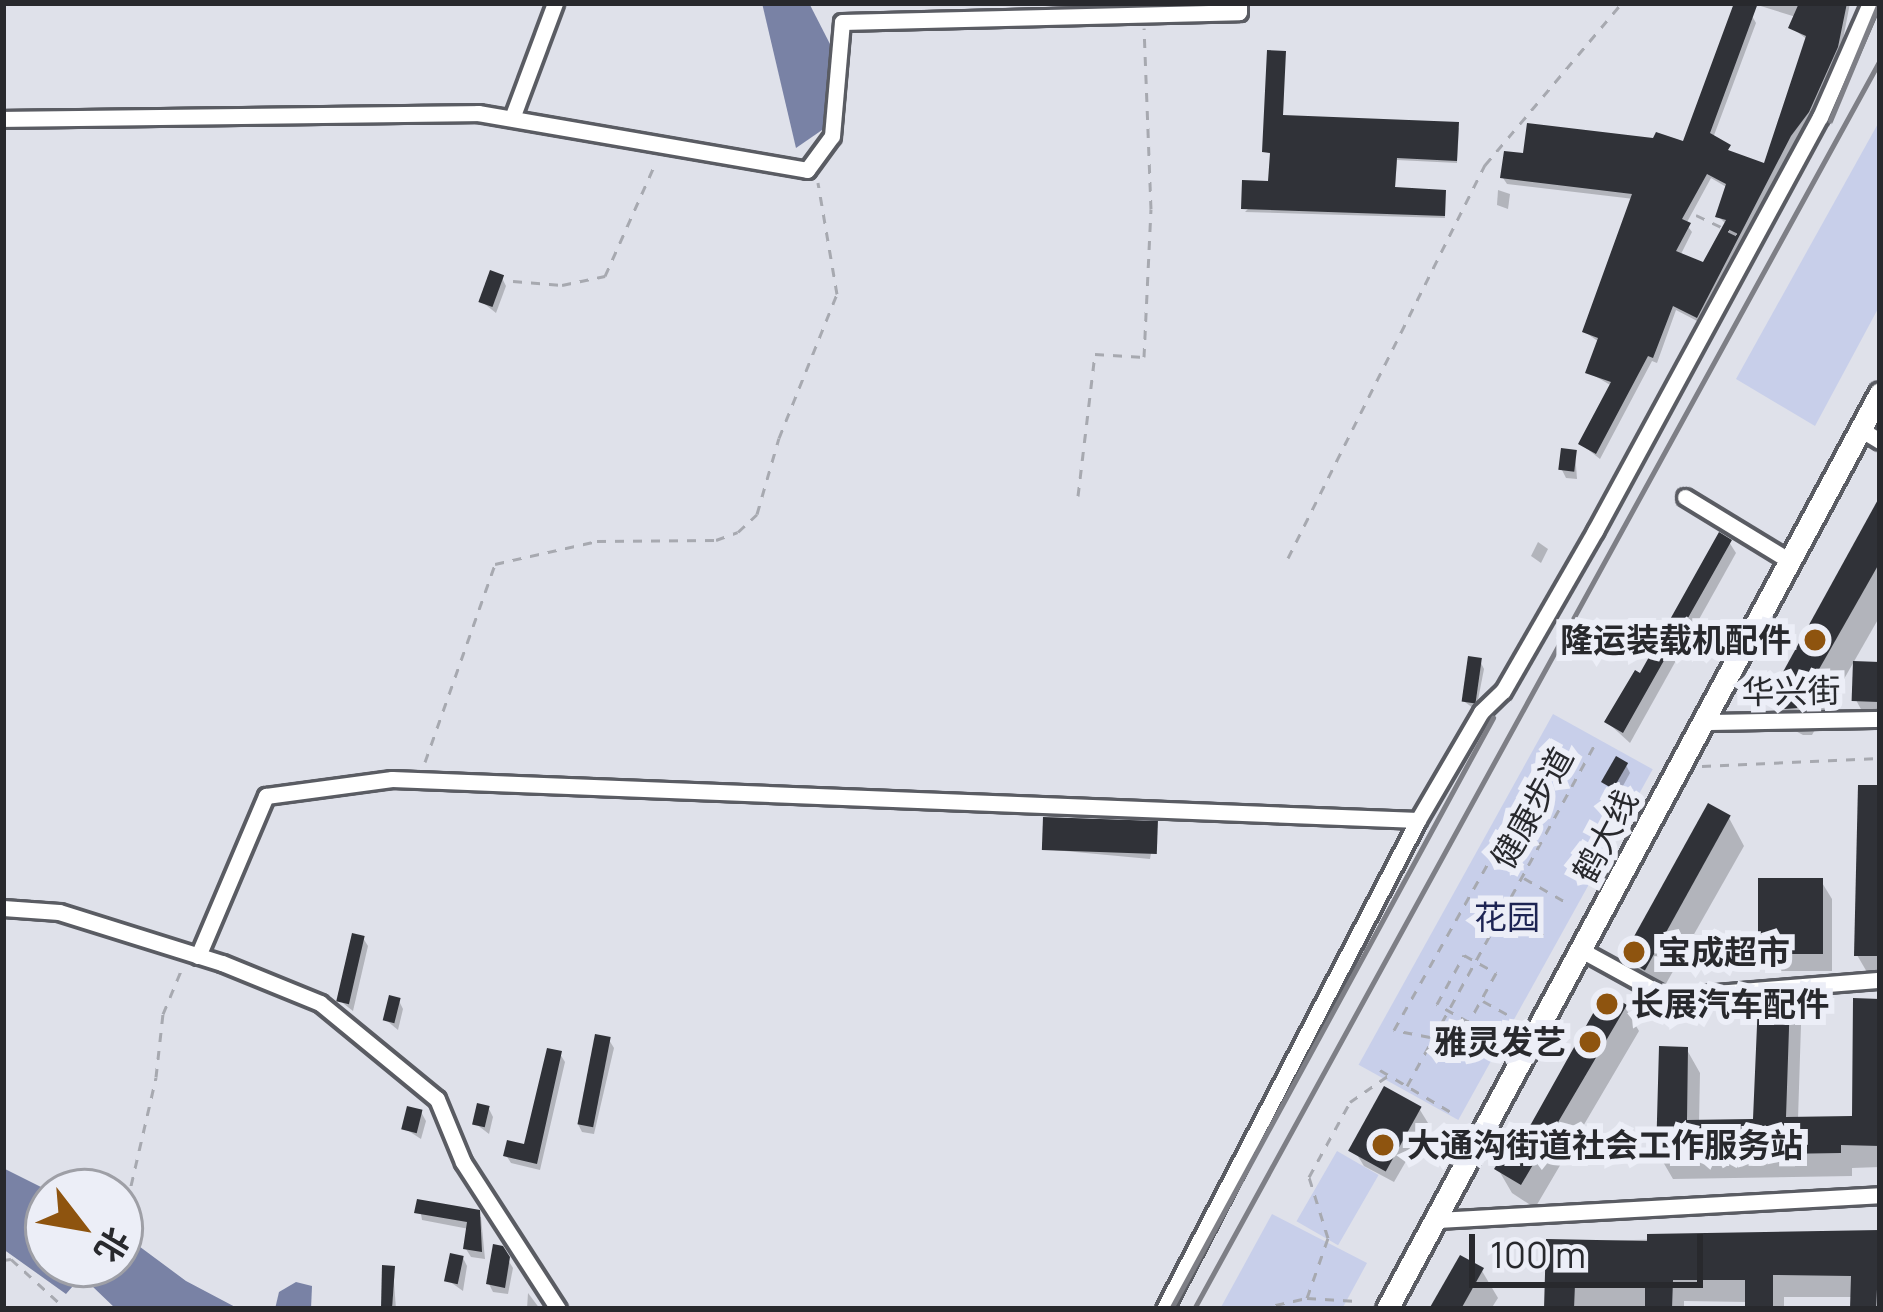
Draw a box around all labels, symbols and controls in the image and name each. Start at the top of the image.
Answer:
place label: 隆运装载机配件 [1560,620,1791,660]
marker: 隆运装载机配件 [1802,627,1828,653]
street label: 华兴街 [1741,670,1841,712]
street label: 健康步道 [1483,741,1581,875]
street label: 鹤大线 [1564,783,1646,889]
park label: 花园 [1474,897,1540,937]
place label: 宝成超市 [1658,932,1790,972]
marker: 宝成超市 [1621,939,1647,965]
place label: 长展汽车配件 [1631,984,1829,1024]
marker: 长展汽车配件 [1594,991,1620,1017]
place label: 雅灵发艺 [1434,1022,1566,1062]
marker: 雅灵发艺 [1577,1029,1603,1055]
place label: 大通沟街道社会工作服务站 [1407,1125,1803,1165]
marker: 大通沟街道社会工作服务站 [1370,1132,1396,1158]
north arrow [24,1168,144,1288]
scale bar [1475,1210,1709,1284]
text: 北 [85,1220,140,1271]
text: 100 m [1490,1230,1586,1279]

